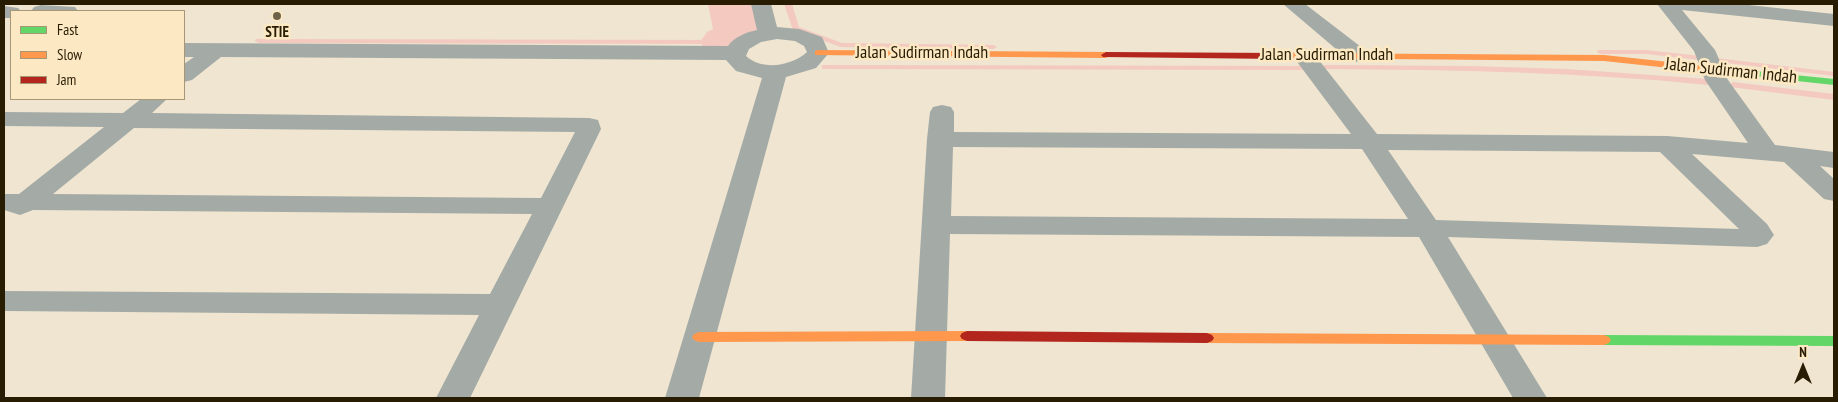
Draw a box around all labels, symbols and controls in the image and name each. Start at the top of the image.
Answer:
legend [10,10,185,100]
marker: STIE [271,10,283,22]
text: Fast [57,20,78,39]
place label: STIE [265,24,289,42]
street label: Jalan Sudirman Indah [856,42,988,64]
street label: Jalan Sudirman Indah [1261,44,1393,66]
text: Slow [57,45,82,64]
street label: Jalan Sudirman Indah [1664,53,1798,89]
text: Jam [57,70,76,89]
north arrow [1778,342,1828,392]
text: N [1799,343,1807,361]

